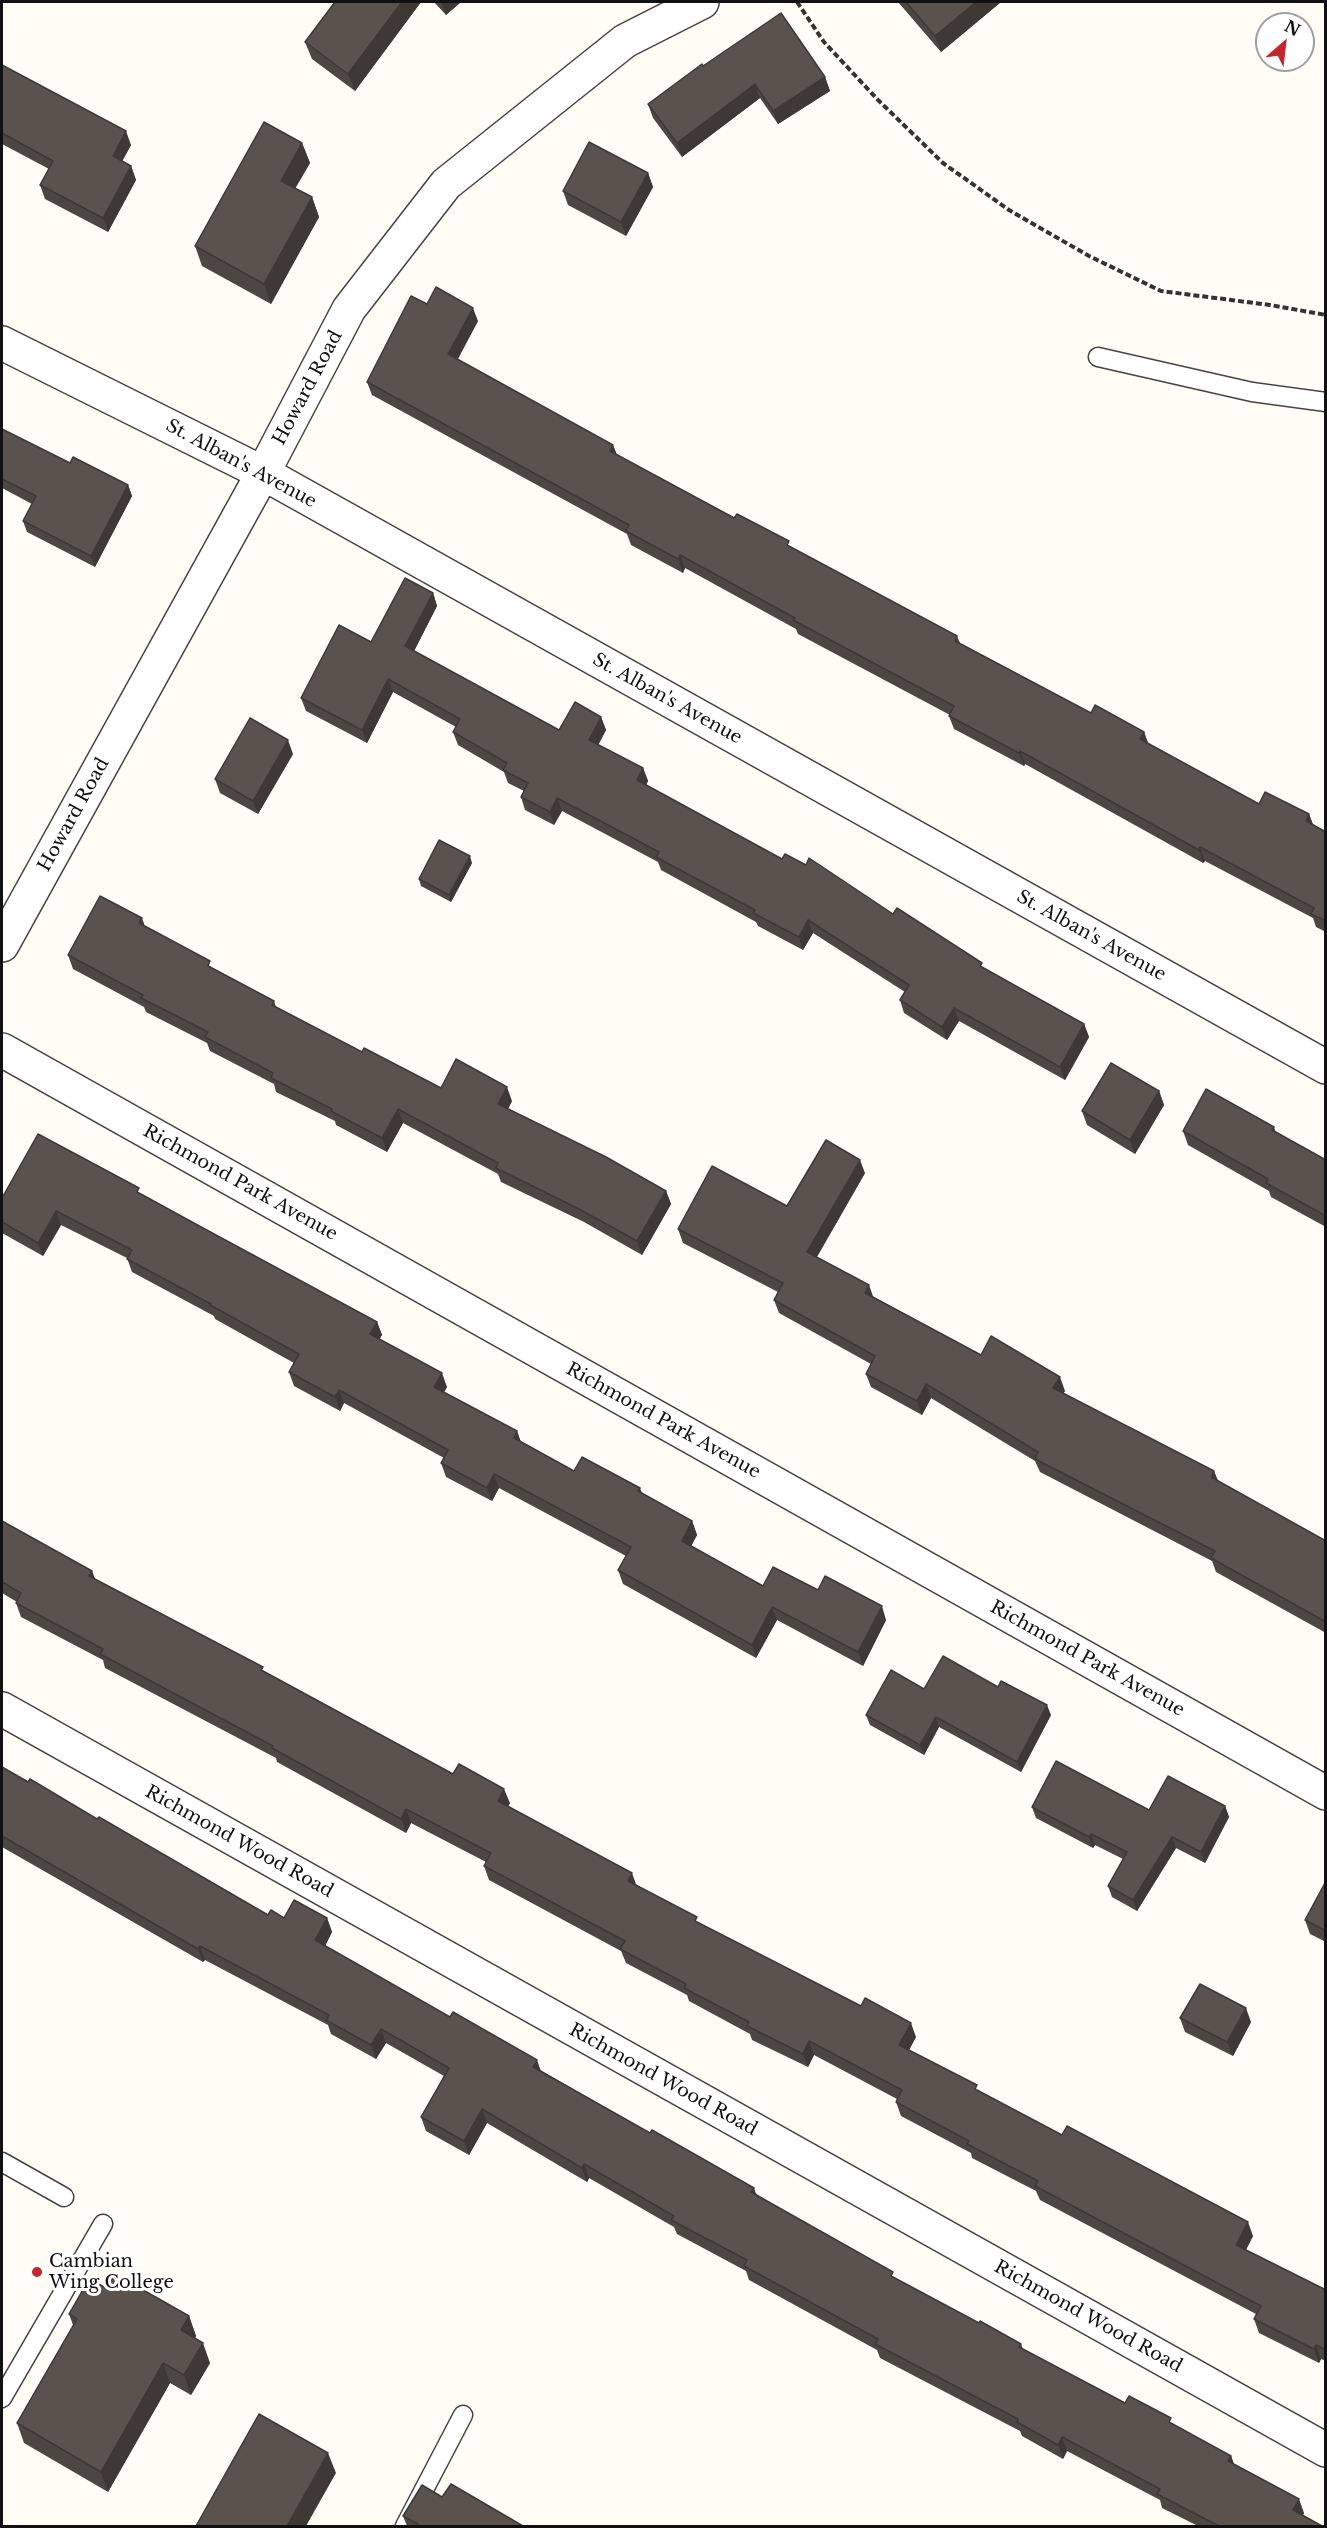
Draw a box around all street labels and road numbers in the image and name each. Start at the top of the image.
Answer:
street label: Howard Road [269,327,347,449]
street label: St. Alban's Avenue [162,415,320,513]
street label: St. Alban's Avenue [589,649,745,749]
street label: Howard Road [34,755,114,875]
street label: St. Alban's Avenue [1013,886,1169,986]
street label: Richmond Park Avenue [139,1121,341,1245]
street label: Richmond Park Avenue [562,1359,764,1483]
street label: Richmond Park Avenue [986,1597,1188,1721]
street label: Richmond Wood Road [141,1781,337,1903]
street label: Richmond Wood Road [565,2019,761,2141]
street label: Richmond Wood Road [990,2256,1186,2378]

